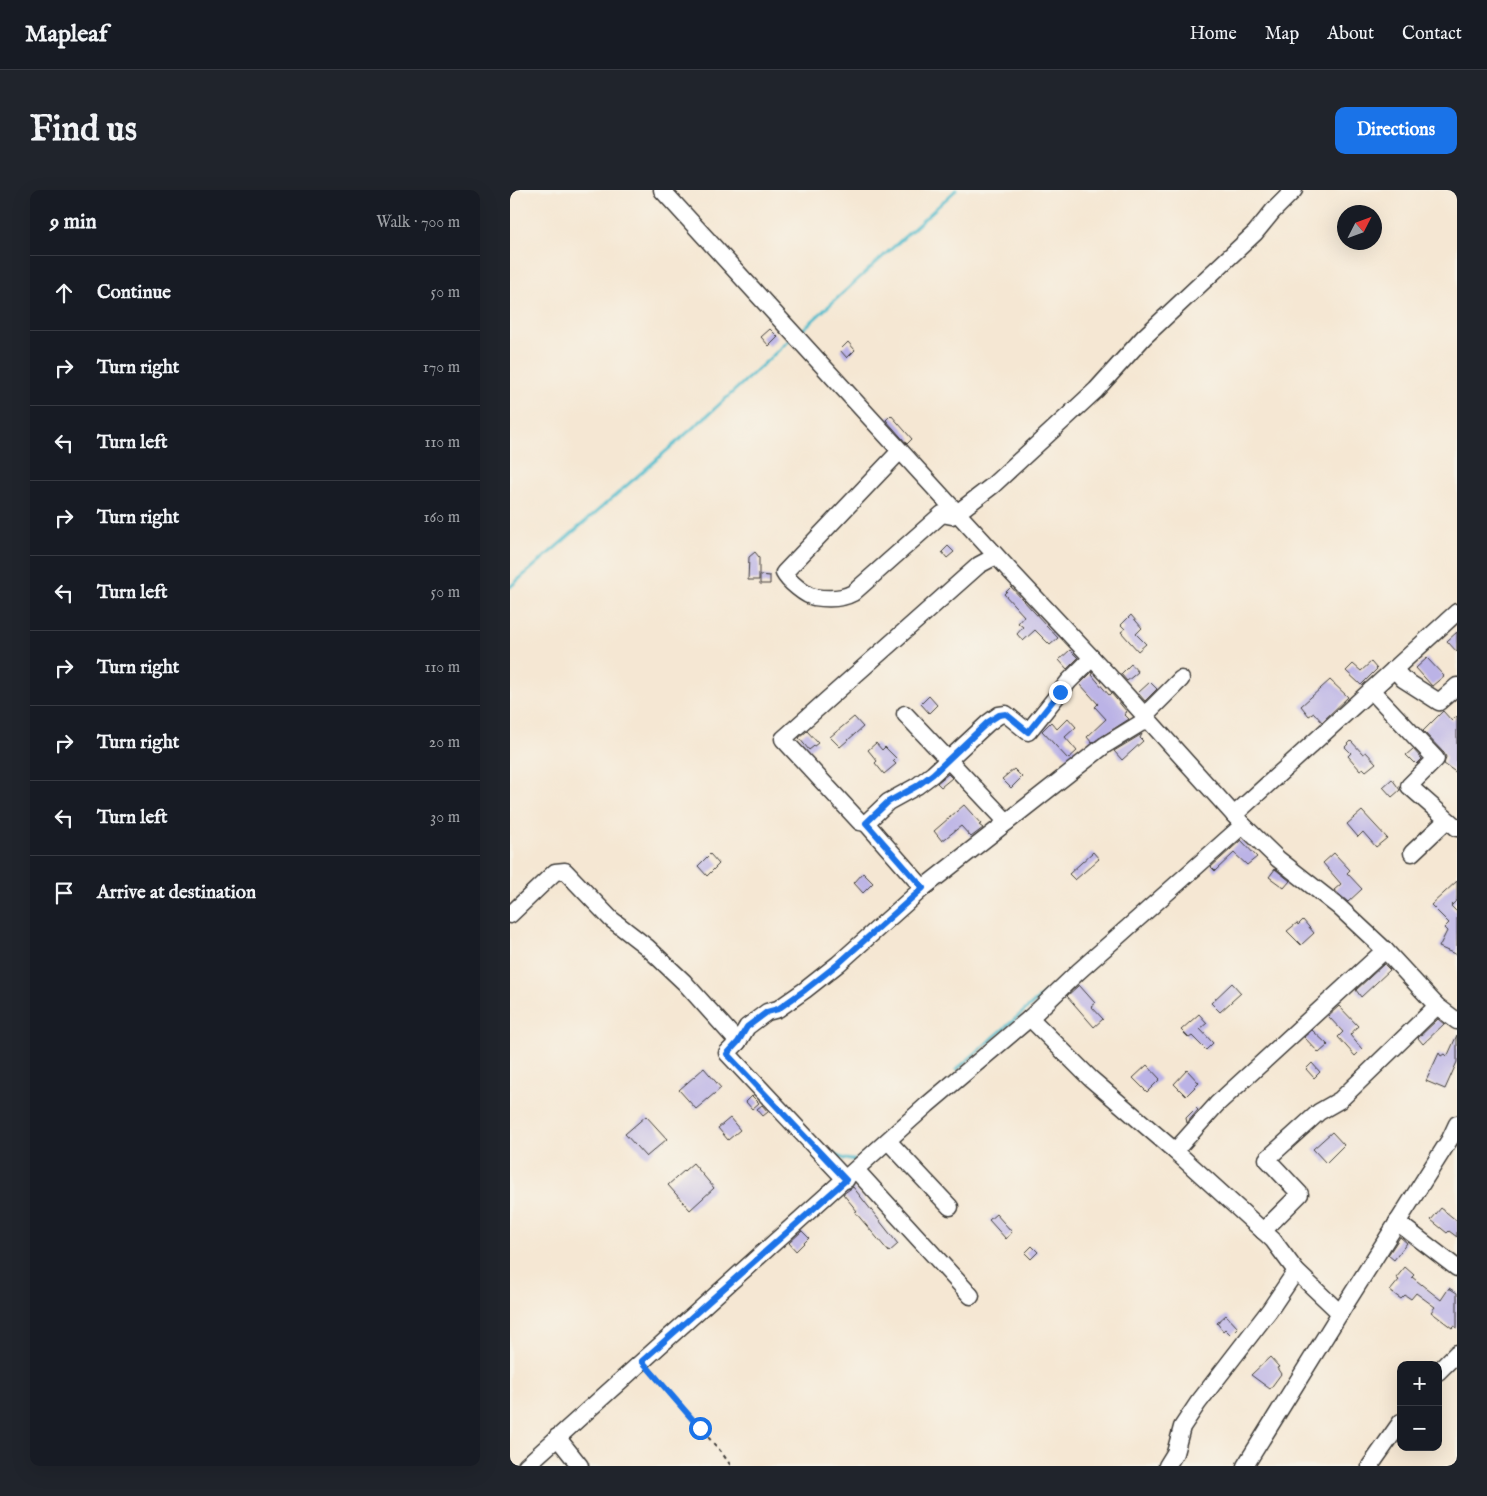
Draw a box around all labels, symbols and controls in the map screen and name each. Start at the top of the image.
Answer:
text: Mapleaf [25,19,107,50]
text: Home [1190,23,1237,46]
text: Map [1265,23,1299,46]
text: About [1327,23,1374,46]
text: Contact [1402,23,1462,46]
button: Directions [1335,107,1457,154]
text: Find us [30,108,137,153]
north arrow [1337,205,1382,250]
text: 9 min [50,209,97,236]
text: Walk · 700 m [376,213,460,233]
icon: ahead [50,279,78,307]
text: Continue [97,281,171,305]
text: 50 m [431,283,460,303]
icon: right [50,354,78,382]
text: Turn right [97,356,179,380]
text: 170 m [423,358,460,378]
icon: left [50,429,78,457]
text: Turn left [97,431,168,455]
text: 110 m [424,433,460,453]
icon: right [50,504,78,532]
text: Turn right [97,506,179,530]
text: 160 m [424,508,460,528]
icon: left [50,579,78,607]
text: Turn left [97,581,168,605]
text: 50 m [431,583,460,603]
icon: right [50,654,78,682]
text: Turn right [97,656,179,680]
text: 110 m [424,658,460,678]
route end [1049,681,1072,704]
icon: right [50,729,78,757]
text: Turn right [97,731,179,755]
text: 20 m [429,733,460,753]
icon: left [50,804,78,832]
text: Turn left [97,806,168,830]
text: 30 m [430,808,460,828]
icon: arrive [50,879,78,907]
text: Arrive at destination [97,881,256,905]
map controls [1397,1361,1442,1451]
button: + [1397,1361,1442,1406]
button: − [1397,1406,1442,1451]
route start [689,1417,712,1440]

